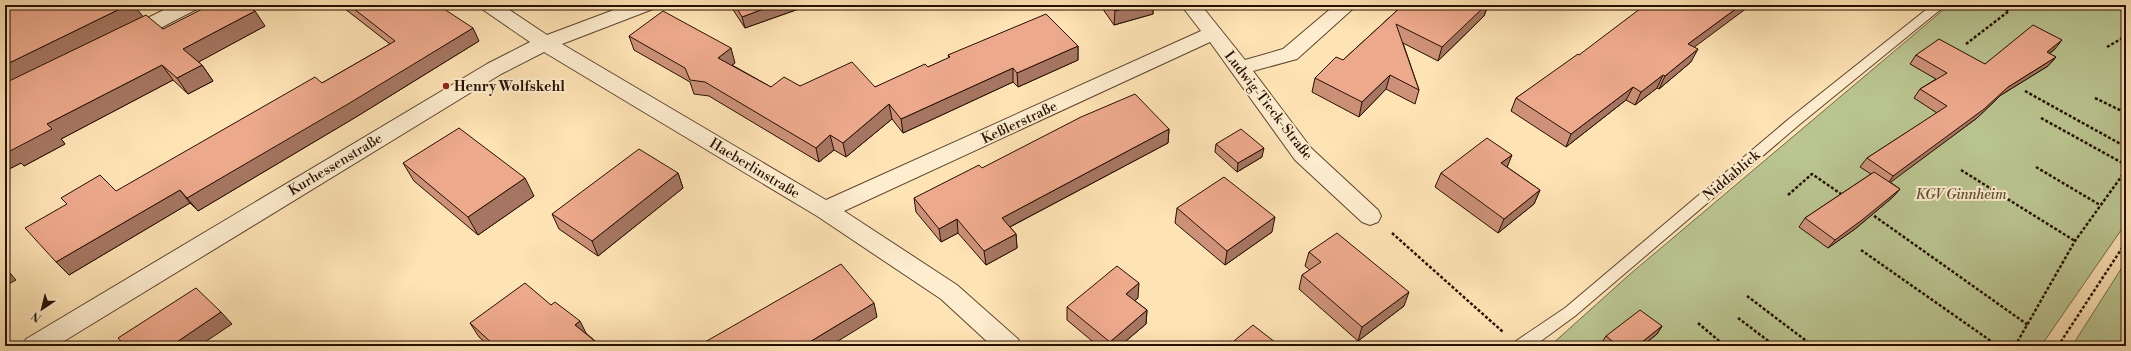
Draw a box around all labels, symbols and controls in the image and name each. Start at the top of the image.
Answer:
street label: Ludwig-Tieck-Straße [1220,47,1316,164]
place label: Henry Wolfskehl [454,78,565,96]
marker: Henry Wolfskehl [441,81,451,91]
street label: Keßlerstraße [979,98,1060,148]
street label: Kurhessenstraße [285,130,386,200]
street label: Haeberlinstraße [706,135,803,203]
street label: Niddablick [1699,146,1764,205]
park label: KGV Ginnheim [1915,186,2007,204]
north arrow [22,289,62,329]
text: N [29,308,44,325]

